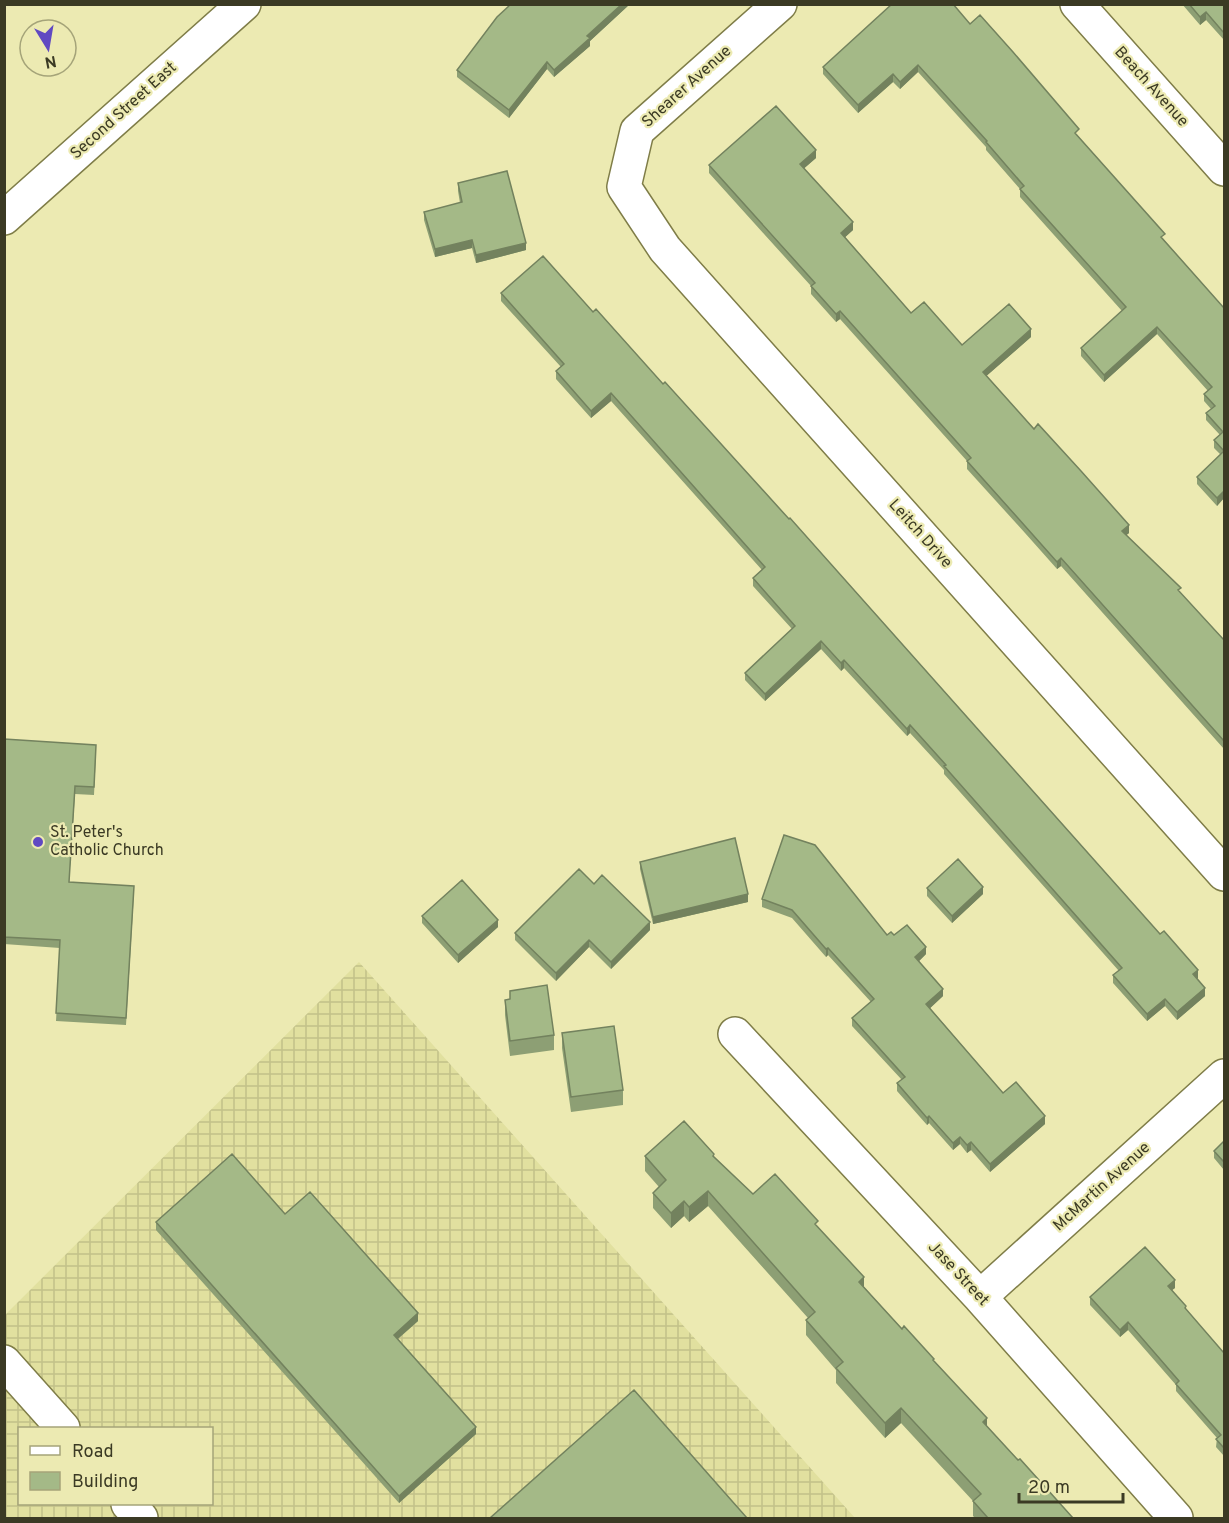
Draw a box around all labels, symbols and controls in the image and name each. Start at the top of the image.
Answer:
north arrow [18,18,78,78]
street label: Shearer Avenue [638,42,736,132]
street label: Beach Avenue [1110,43,1192,131]
text: N [43,50,58,72]
street label: Second Street East [67,58,181,164]
street label: Leitch Drive [884,495,956,573]
place label: St. Peter's Catholic Church [50,823,164,861]
marker: St. Peter's Catholic Church [31,835,45,849]
street label: McMartin Avenue [1049,1138,1155,1236]
street label: Jase Street [923,1238,993,1310]
legend [18,1427,213,1505]
text: Road [72,1441,114,1464]
scale bar [1019,1466,1122,1504]
text: Building [72,1471,138,1494]
text: 20 m [1028,1477,1070,1500]

